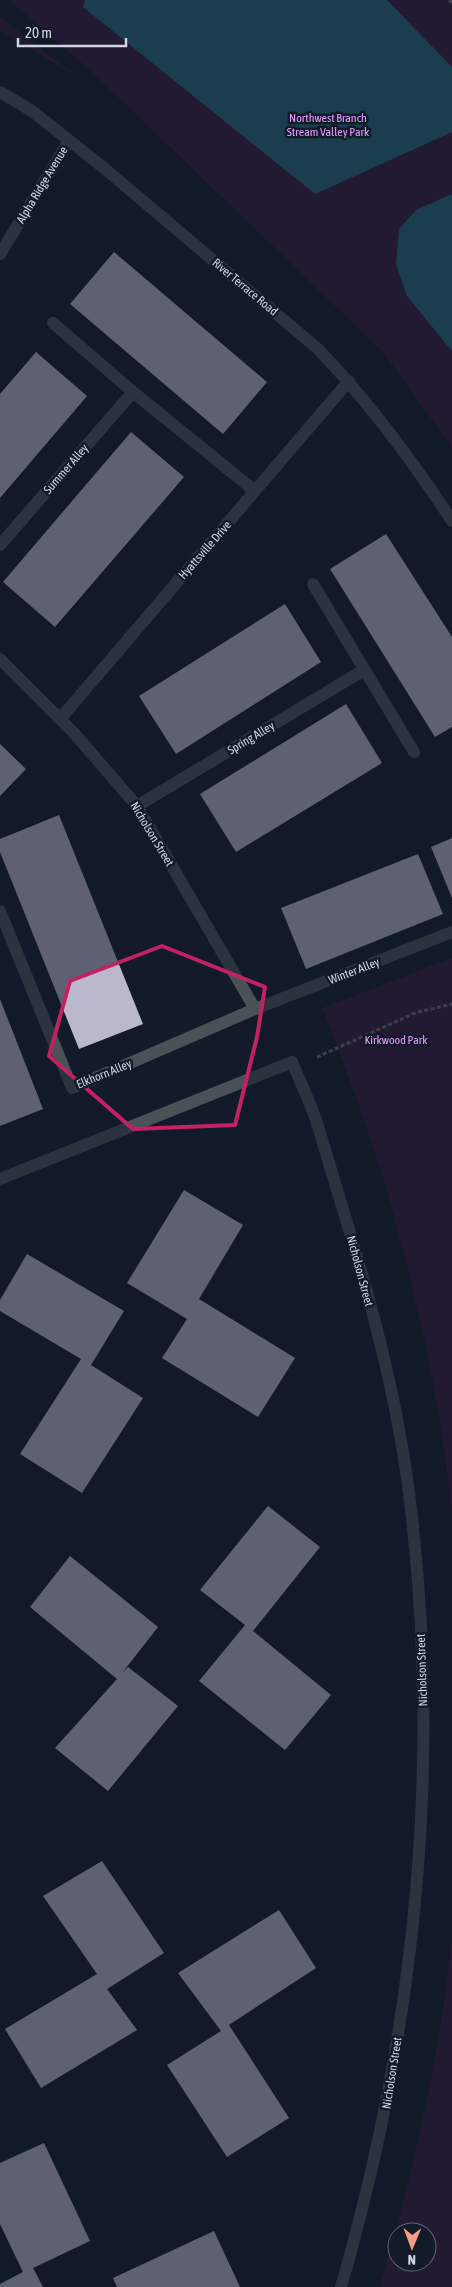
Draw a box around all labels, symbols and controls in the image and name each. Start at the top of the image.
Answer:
scale bar [18,15,125,47]
text: 20 m [25,24,52,41]
park label: Northwest Branch Stream Valley Park [287,111,370,139]
street label: Alpha Ridge Avenue [13,144,71,226]
street label: River Terrace Road [209,256,281,318]
street label: Summer Alley [41,441,91,497]
street label: Hyattsville Drive [176,518,234,582]
street label: Spring Alley [225,719,277,757]
street label: Nicholson Street [127,799,177,869]
street label: Winter Alley [326,955,382,987]
park label: Kirkwood Park [364,1033,428,1047]
street label: Elkhorn Alley [74,1057,134,1091]
street label: Nicholson Street [344,1234,376,1308]
street label: Nicholson Street [414,1633,430,1707]
street label: Nicholson Street [379,2036,405,2110]
north arrow [387,2222,437,2272]
text: N [408,2252,416,2268]

